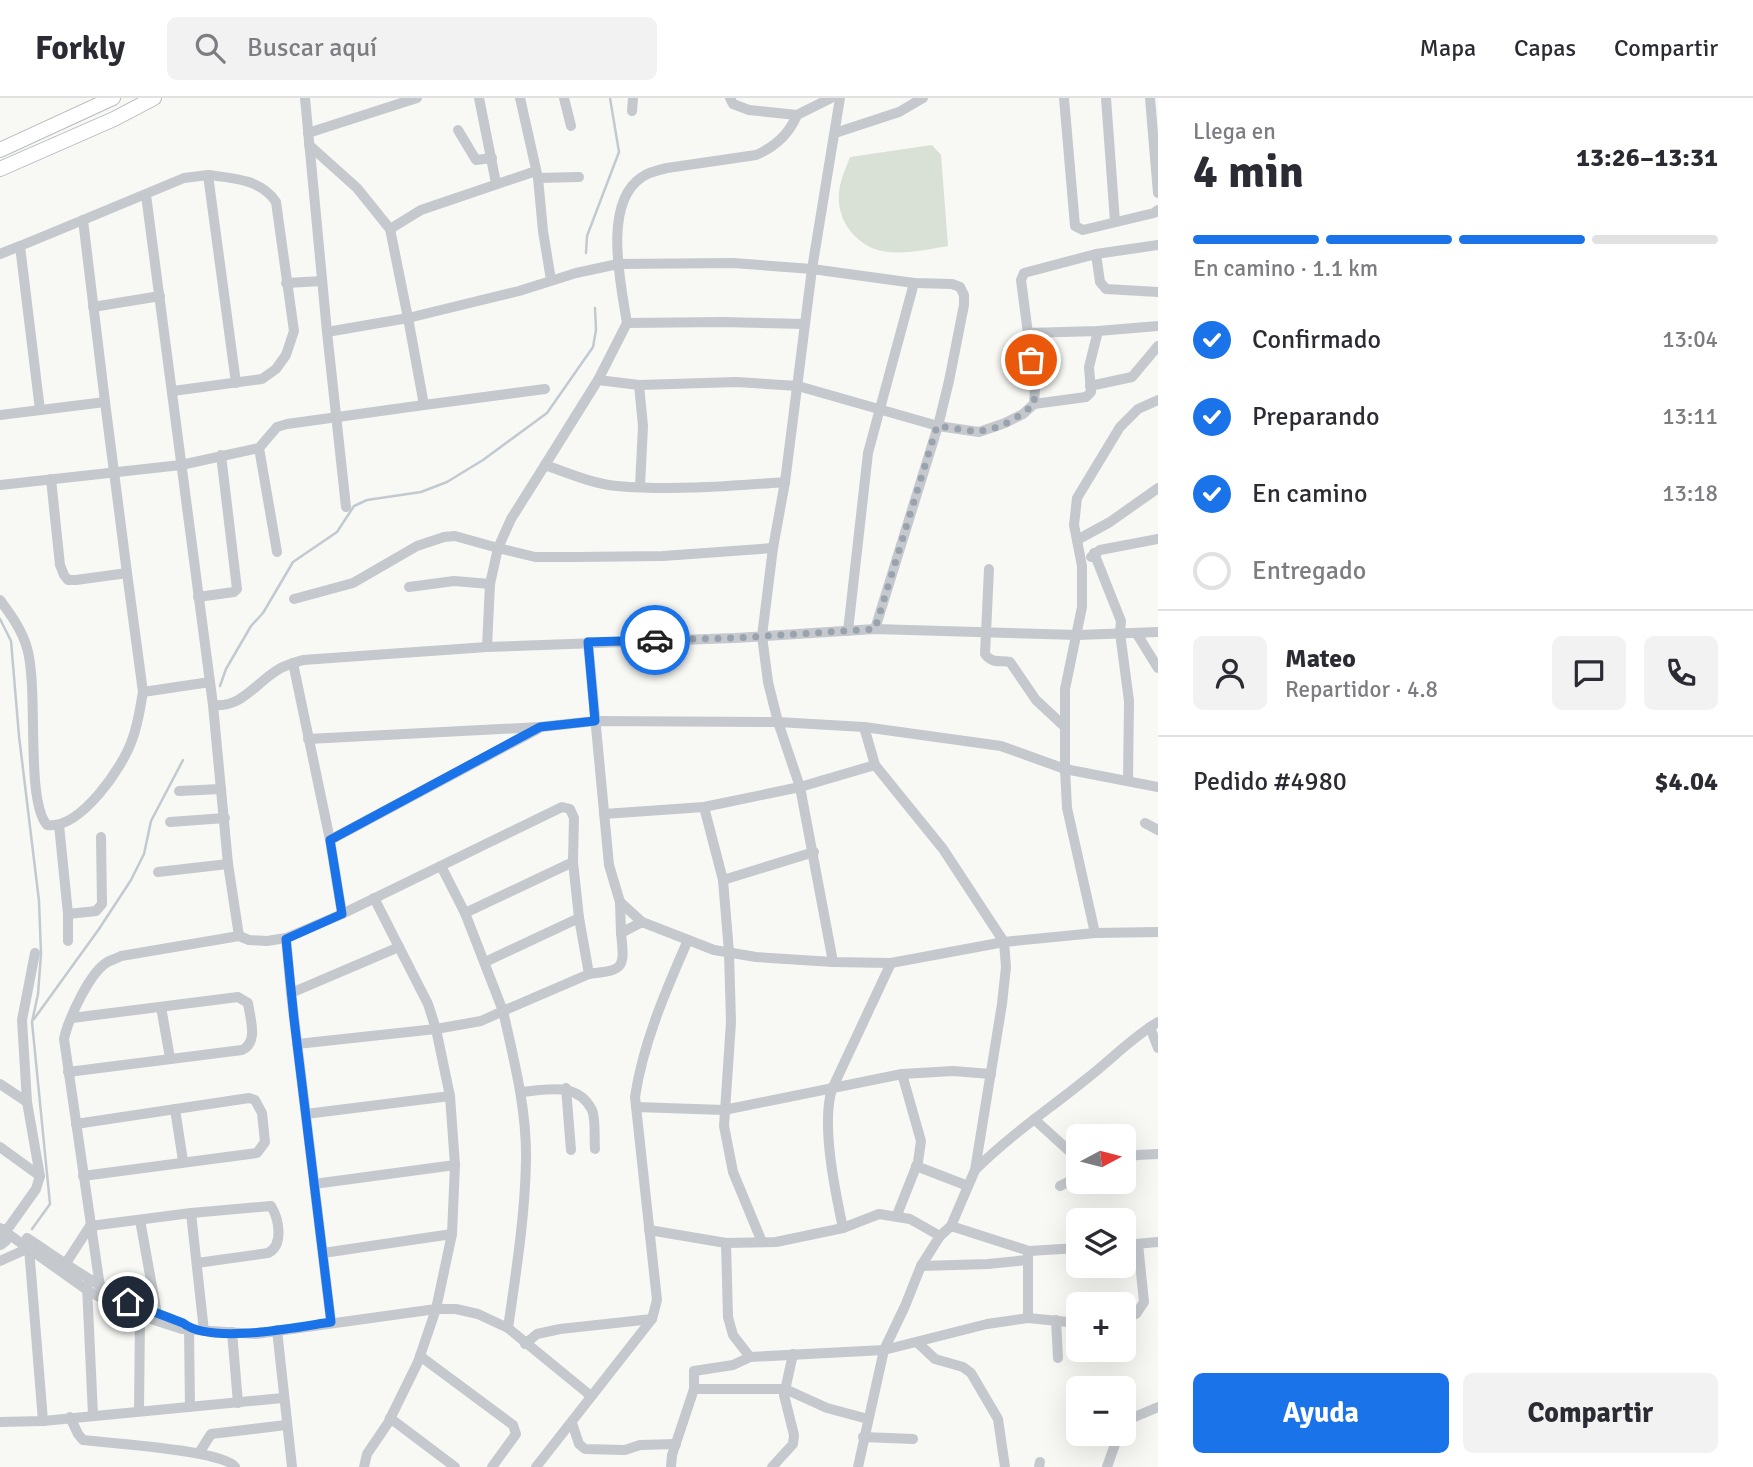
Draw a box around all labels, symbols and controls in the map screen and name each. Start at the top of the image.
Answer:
search box [167,17,657,80]
text: Forkly [35,28,125,69]
icon: search [191,29,229,67]
text: Buscar aquí [247,32,377,64]
text: Mapa [1420,33,1476,63]
text: Capas [1514,33,1576,63]
text: Compartir [1614,33,1718,63]
text: Llega en [1193,117,1276,146]
text: 13:26–13:31 [1576,142,1718,174]
text: 4 min [1193,144,1304,200]
text: En camino · 1.1 km [1193,254,1378,283]
icon: check [1193,321,1231,359]
text: Confirmado [1252,324,1381,356]
text: 13:04 [1662,325,1718,354]
pin [1001,330,1061,390]
icon: bag [1012,341,1050,379]
icon: check [1193,398,1231,436]
text: Preparando [1252,401,1379,433]
text: 13:11 [1662,402,1718,431]
icon: check [1193,475,1231,513]
text: En camino [1252,478,1368,510]
text: 13:18 [1662,479,1718,508]
text: Entregado [1252,555,1366,587]
courier [620,605,690,675]
icon: car [636,621,674,659]
button: person [1193,636,1267,710]
button: chat [1552,636,1626,710]
button: phone [1644,636,1718,710]
text: Mateo [1285,643,1356,675]
text: Repartidor · 4.8 [1285,675,1438,704]
text: Pedido #4980 [1193,766,1347,798]
text: $4.04 [1654,766,1718,798]
north arrow [1066,1124,1136,1194]
map controls [1066,1124,1136,1446]
button: layers [1066,1208,1136,1278]
pin [98,1272,158,1332]
icon: home [109,1283,147,1321]
button: + [1066,1292,1136,1362]
button: Ayuda [1193,1373,1449,1453]
button: Compartir [1463,1373,1718,1453]
button: − [1066,1376,1136,1446]

